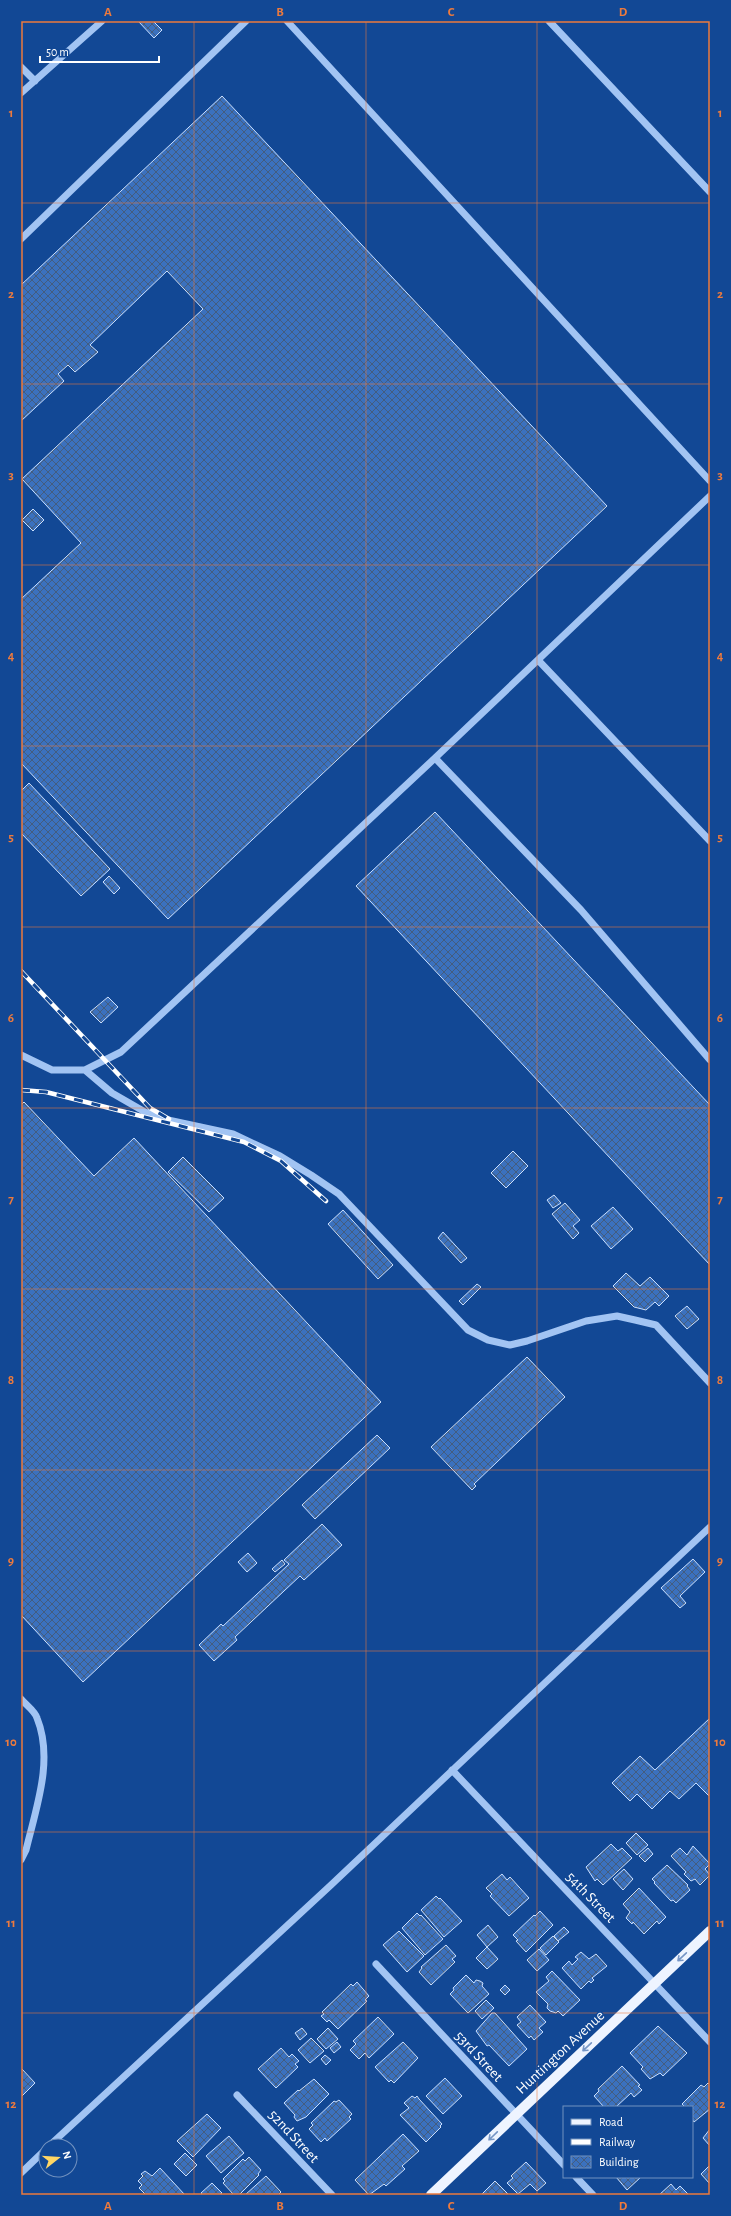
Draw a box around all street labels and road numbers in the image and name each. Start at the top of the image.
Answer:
street label: 54th Street [563,1869,618,1926]
street label: Huntington Avenue [513,2008,607,2097]
street label: 53rd Street [452,2028,506,2085]
street label: 52nd Street [266,2107,322,2166]

